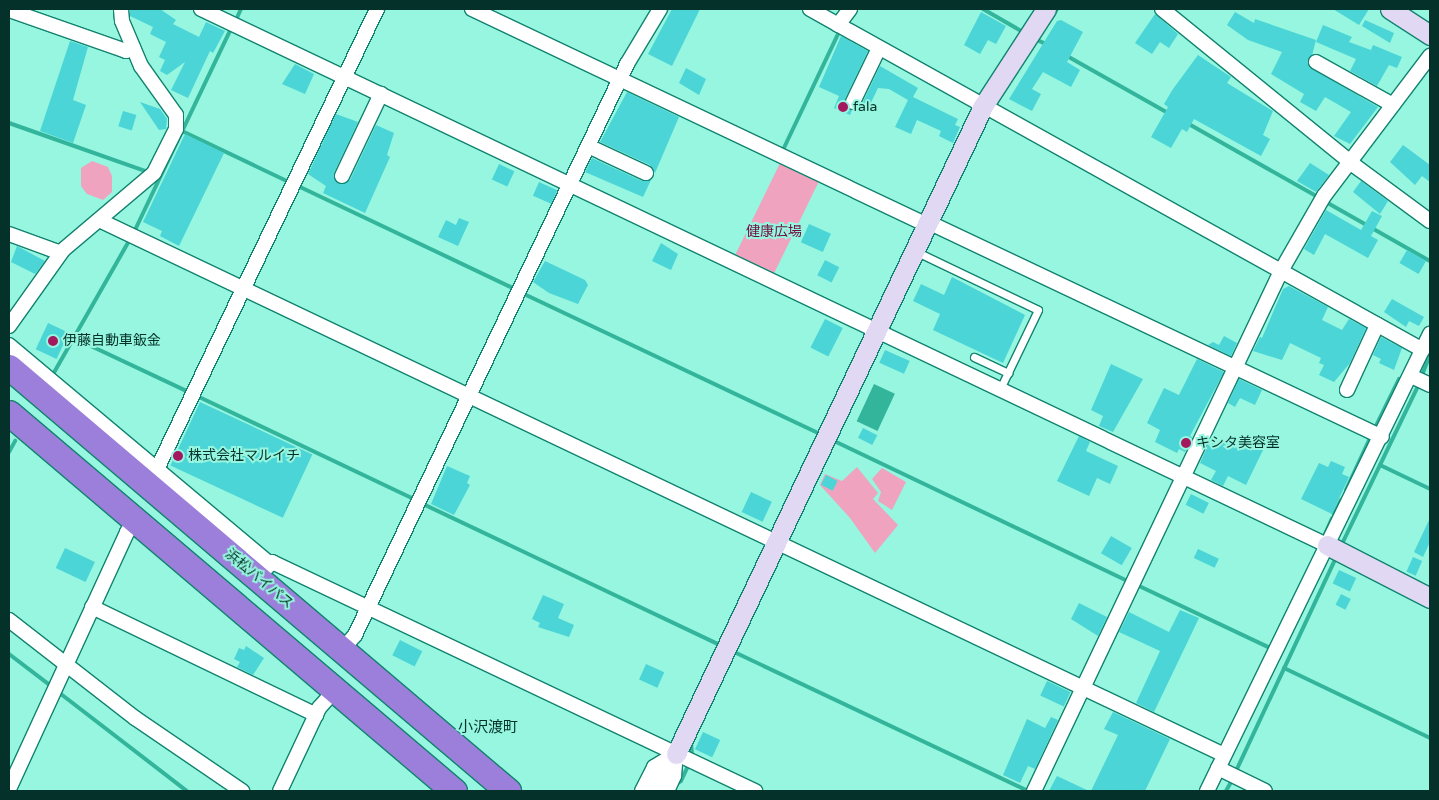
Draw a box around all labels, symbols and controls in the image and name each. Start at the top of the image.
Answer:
place label: fala [853,99,877,115]
marker: fala [837,101,849,113]
park label: 健康広場 [746,224,802,240]
place label: 伊藤自動車鈑金 [63,333,161,349]
marker: 伊藤自動車鈑金 [47,335,59,347]
place label: キシタ美容室 [1196,435,1280,451]
marker: キシタ美容室 [1180,437,1192,449]
place label: 株式会社マルイチ [188,448,300,464]
marker: 株式会社マルイチ [172,450,184,462]
street label: 浜松バイパス [221,546,297,612]
district label: 小沢渡町 [458,719,518,737]

